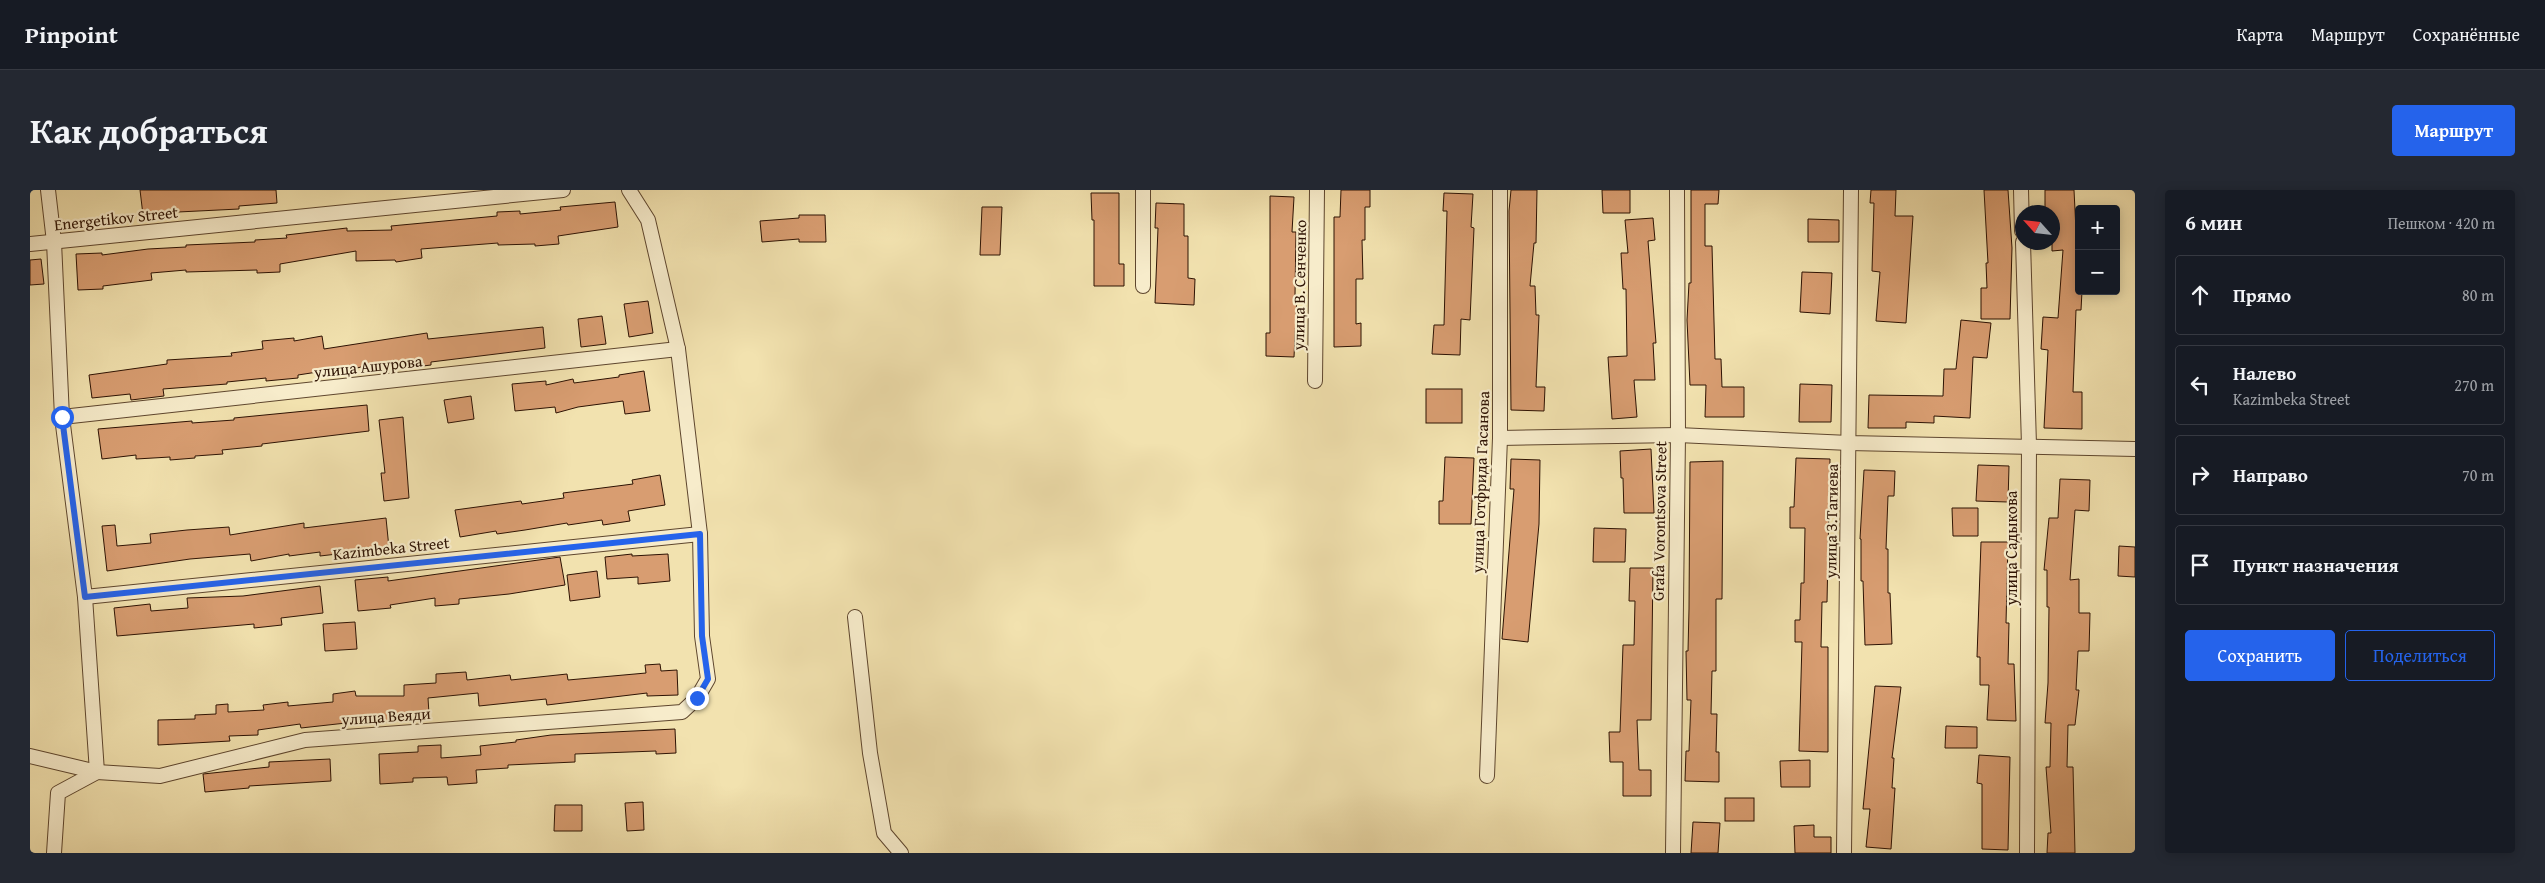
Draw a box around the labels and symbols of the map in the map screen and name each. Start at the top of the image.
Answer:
street label: Energetikov Street [53,200,179,236]
north arrow [2015,205,2060,250]
street label: улица В. Сенченко [1286,220,1312,351]
street label: улица Ашурова [312,348,424,384]
street label: улица Готфрида Гасанова [1465,390,1495,574]
route start [51,406,74,429]
street label: Grafa Vorontsova Street [1646,441,1672,601]
street label: улица З.Тагиева [1818,463,1844,580]
street label: улица Садыкова [1999,490,2023,606]
street label: Kazimbeka Street [332,530,451,566]
route end [686,687,709,710]
street label: улица Веяди [339,701,432,731]

